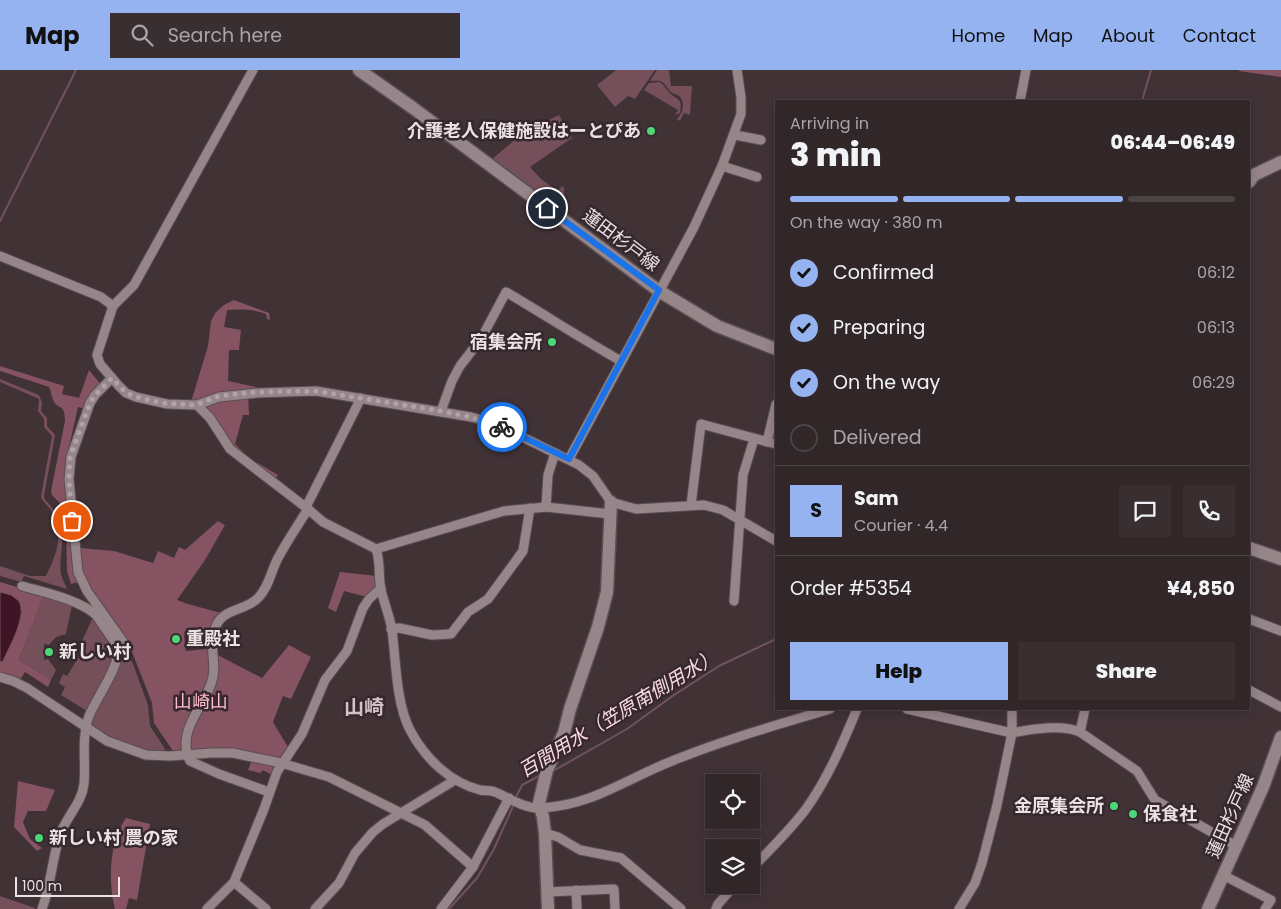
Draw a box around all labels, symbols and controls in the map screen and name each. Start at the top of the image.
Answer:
search box [110,13,460,58]
text: Map [25,19,80,52]
icon: search [128,21,156,49]
text: Search here [168,22,282,49]
text: Home [951,23,1005,48]
text: Map [1033,23,1073,48]
text: About [1101,23,1155,48]
text: Contact [1183,23,1256,48]
text: Arriving in [790,112,869,135]
place label: 介護老人保健施設はーとぴあ [407,118,641,143]
marker: 介護老人保健施設はーとぴあ [645,125,657,137]
text: 06:44–06:49 [1110,129,1235,156]
text: 3 min [790,132,882,177]
pin [526,187,568,229]
icon: home [533,194,561,222]
street label: 蓮田杉戸線 [578,203,665,277]
text: On the way · 380 m [790,211,943,234]
icon: check [790,259,818,287]
text: Confirmed [833,259,934,286]
text: 06:12 [1197,261,1235,284]
icon: check [790,314,818,342]
text: Preparing [833,314,925,341]
text: 06:13 [1197,316,1235,339]
place label: 宿集会所 [470,329,542,354]
marker: 宿集会所 [546,336,558,348]
icon: check [790,369,818,397]
text: On the way [833,369,940,396]
text: 06:29 [1192,371,1235,394]
courier [477,402,527,452]
icon: bike [488,413,516,441]
text: Delivered [833,424,922,451]
text: Sam [854,485,899,512]
button: chat [1119,485,1171,537]
button: phone [1183,485,1235,537]
text: S [810,497,822,524]
pin [51,500,93,542]
icon: bag [58,507,86,535]
text: Courier · 4.4 [854,514,948,537]
text: Order #5354 [790,575,912,602]
text: ¥4,850 [1167,575,1235,602]
place label: 重殿社 [186,626,240,651]
marker: 重殿社 [170,633,182,645]
place label: 新しい村 [59,639,131,664]
button: Help [790,642,1008,700]
button: Share [1018,642,1235,700]
water label: 百間用水（笠原南側用水） [514,643,723,784]
marker: 新しい村 [43,646,55,658]
park label: 山崎山 [174,689,228,714]
district label: 山崎 [344,693,384,721]
street label: 蓮田杉戸線 [1200,770,1259,862]
map controls [705,774,760,894]
button: locate [705,774,760,829]
place label: 金原集会所 [1014,793,1104,818]
marker: 金原集会所 [1108,800,1120,812]
place label: 保食社 [1143,801,1197,826]
marker: 保食社 [1127,808,1139,820]
place label: 新しい村 農の家 [49,825,179,850]
marker: 新しい村 農の家 [33,832,45,844]
button: layers [705,839,760,894]
scale bar [15,874,120,897]
text: 100 m [22,876,62,896]

